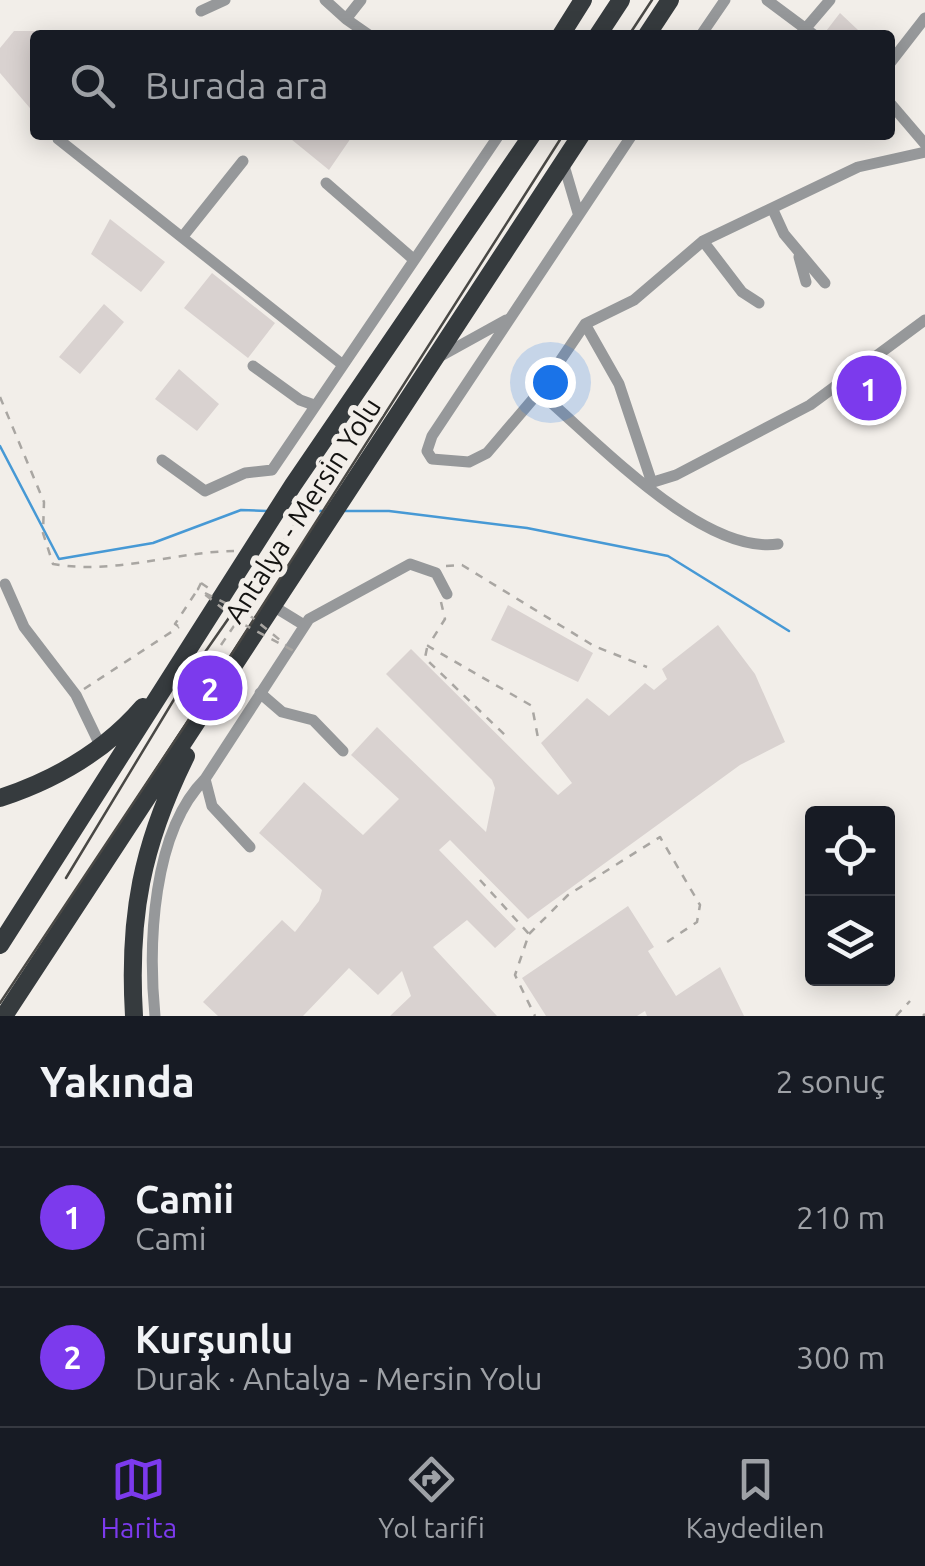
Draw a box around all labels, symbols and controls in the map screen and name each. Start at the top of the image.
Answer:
search box [30,30,895,140]
icon: search [65,58,120,113]
text: Burada ara [145,64,329,106]
pin: 1 [836,350,902,426]
your location [525,357,576,408]
street label: Antalya - Mersin Yolu [218,392,386,628]
pin: 2 [178,650,242,726]
map controls [805,806,895,986]
button: locate [805,806,895,896]
button: layers [805,896,895,986]
text: Yakında [40,1058,195,1105]
text: 2 sonuç [776,1063,885,1099]
text: Camii [135,1178,234,1220]
text: 1 [63,1199,82,1235]
text: 210 m [796,1199,885,1235]
text: Cami [135,1220,207,1256]
text: Kurşunlu [135,1318,293,1360]
text: 2 [63,1339,82,1375]
text: 300 m [796,1339,885,1375]
text: Durak · Antalya - Mersin Yolu [135,1360,543,1396]
tab: Harita [101,1452,177,1543]
tab: Yol tarifi [378,1452,485,1543]
tab: Kaydedilen [686,1452,824,1543]

